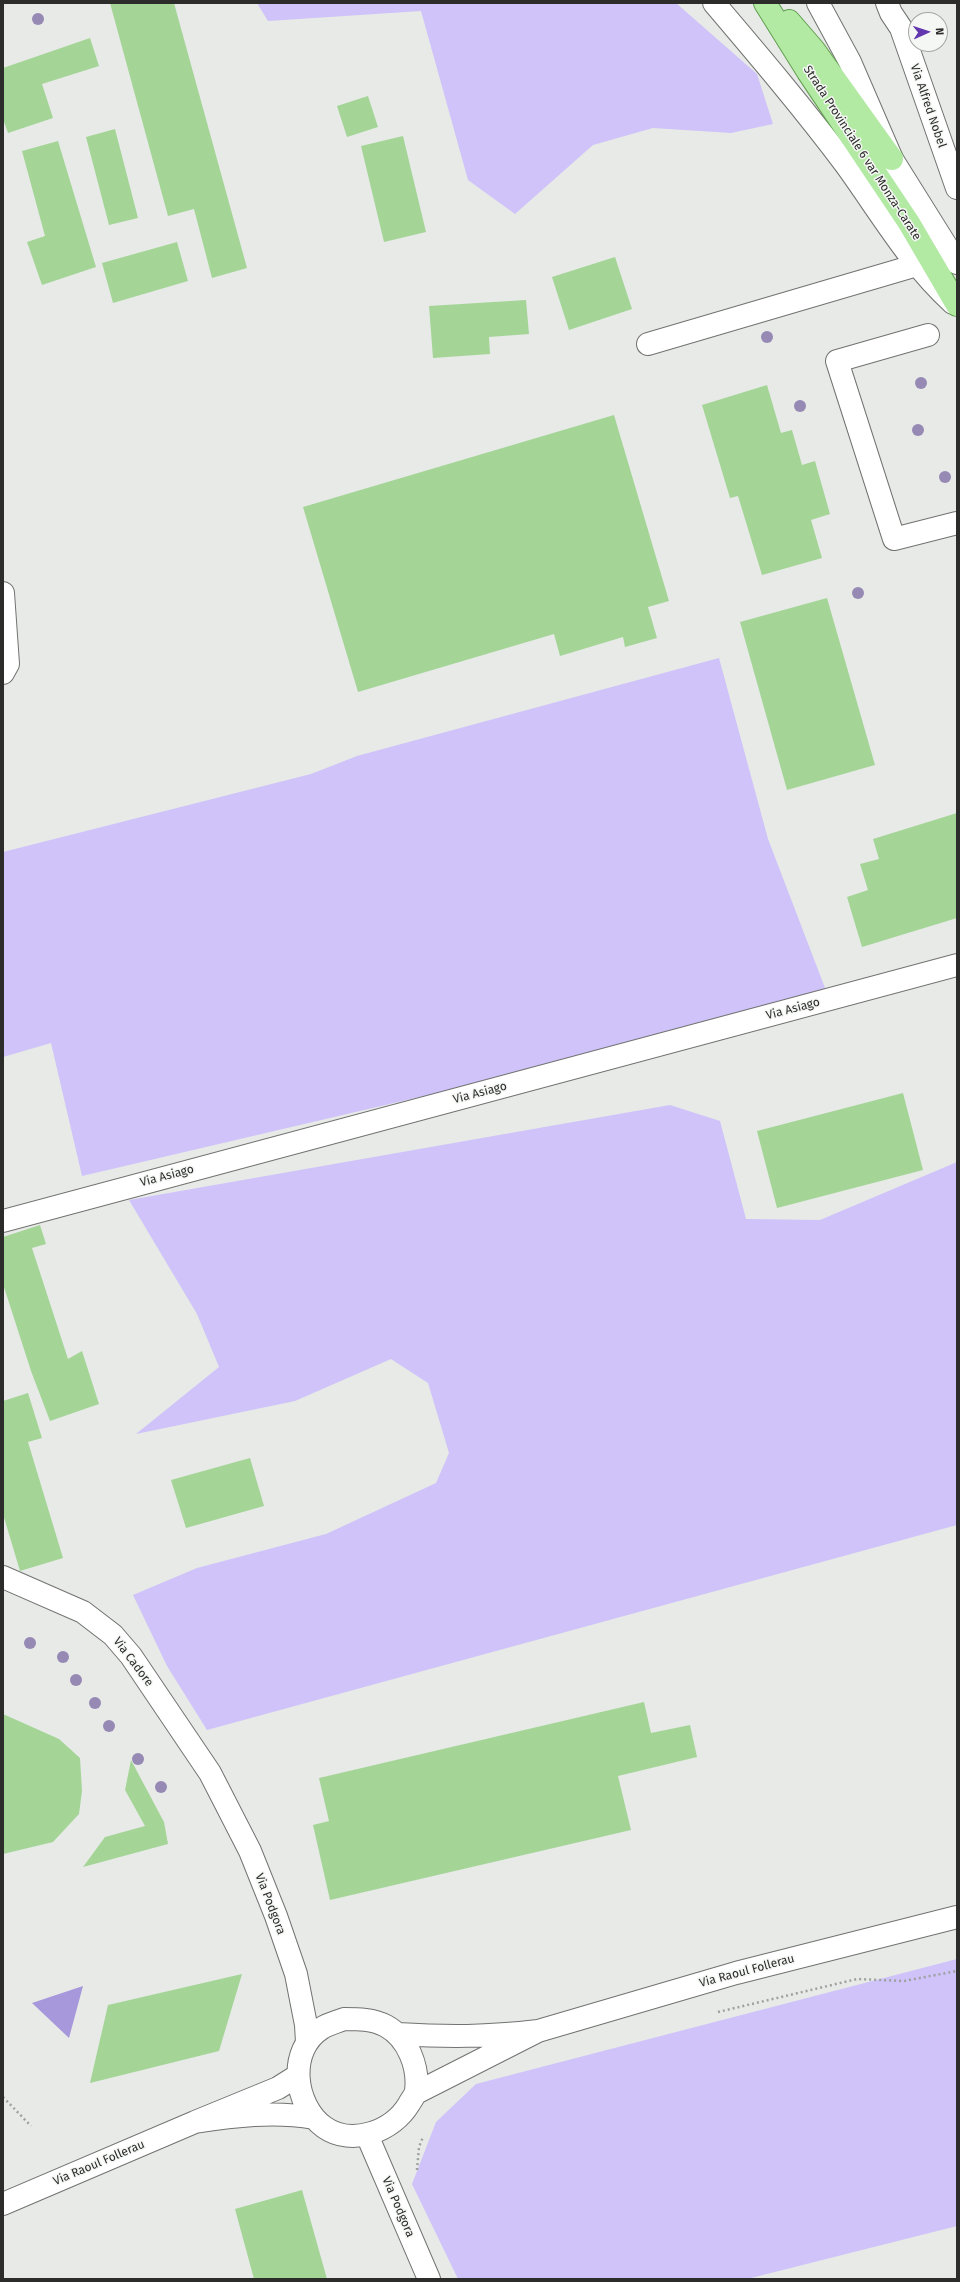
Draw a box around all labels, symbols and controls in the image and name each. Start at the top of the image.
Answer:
north arrow [908,12,948,52]
text: N [933,27,946,35]
street label: Via Alfred Nobel [907,62,949,150]
street label: Strada Provinciale 6 var Monza-Carate [800,63,924,243]
street label: Via Asiago [765,995,821,1023]
street label: Via Asiago [452,1079,508,1107]
street label: Via Asiago [139,1162,195,1190]
street label: Via Cadore [110,1635,156,1689]
street label: Via Podgora [252,1871,288,1937]
street label: Via Raoul Follerau [698,1951,796,1991]
street label: Via Raoul Follerau [51,2137,147,2189]
street label: Via Podgora [379,2175,417,2239]

